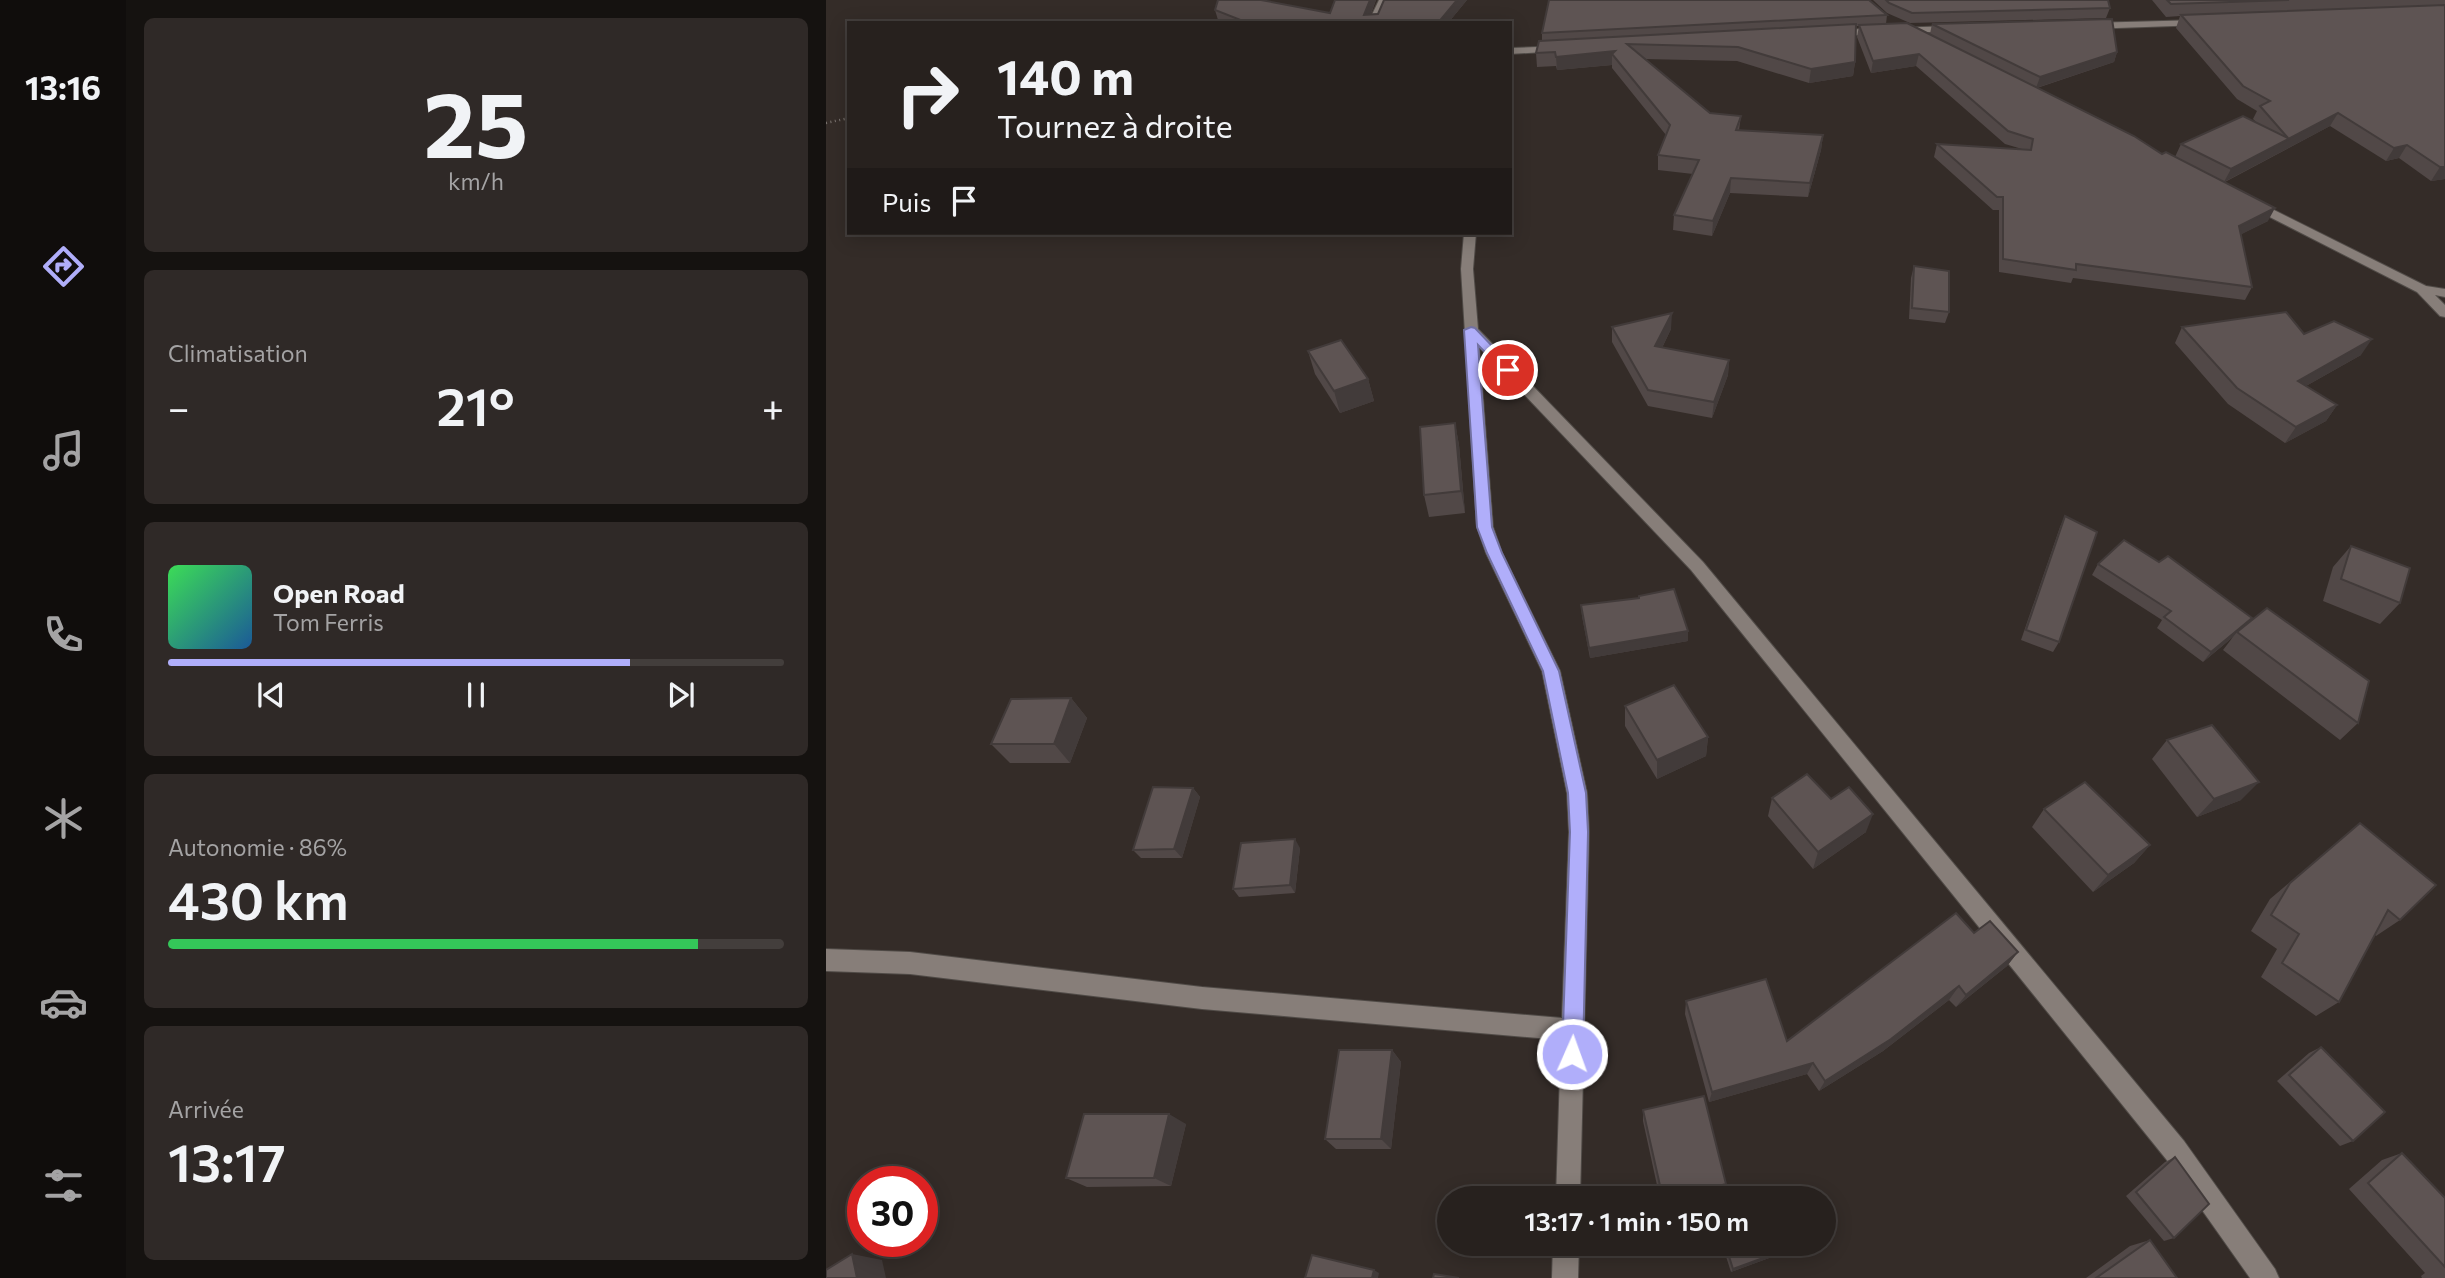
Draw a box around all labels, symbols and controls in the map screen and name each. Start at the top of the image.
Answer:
text: 140 m [997,45,1134,105]
icon: right [882,49,973,140]
text: 25 [424,65,528,177]
text: 13:16 [25,67,101,107]
text: Tournez à droite [997,105,1233,145]
text: km/h [448,167,504,195]
icon: arrive [945,182,983,220]
text: Puis [882,186,931,217]
icon: directions [39,242,88,291]
text: Climatisation [168,339,308,367]
pin [1478,340,1538,400]
icon: arrive [1489,351,1527,389]
text: 21° [436,373,515,437]
text: − [168,383,190,430]
text: + [762,383,784,430]
icon: music [39,426,88,475]
text: Open Road [273,577,405,608]
text: Tom Ferris [273,608,384,636]
icon: phone [39,610,88,659]
icon: previous [252,676,290,714]
icon: pause [457,676,495,714]
icon: next [662,676,700,714]
icon: climate [39,794,88,843]
text: Autonomie · 86% [168,833,347,861]
text: 430 km [168,867,349,931]
icon: car [39,978,88,1027]
position arrow [1535,1017,1609,1091]
text: Arrivée [168,1095,244,1123]
text: 13:17 [168,1129,286,1193]
icon: filters [39,1161,88,1210]
speed limit sign: 30 [847,1166,938,1257]
text: 13:17 · 1 min · 150 m [1524,1205,1749,1236]

